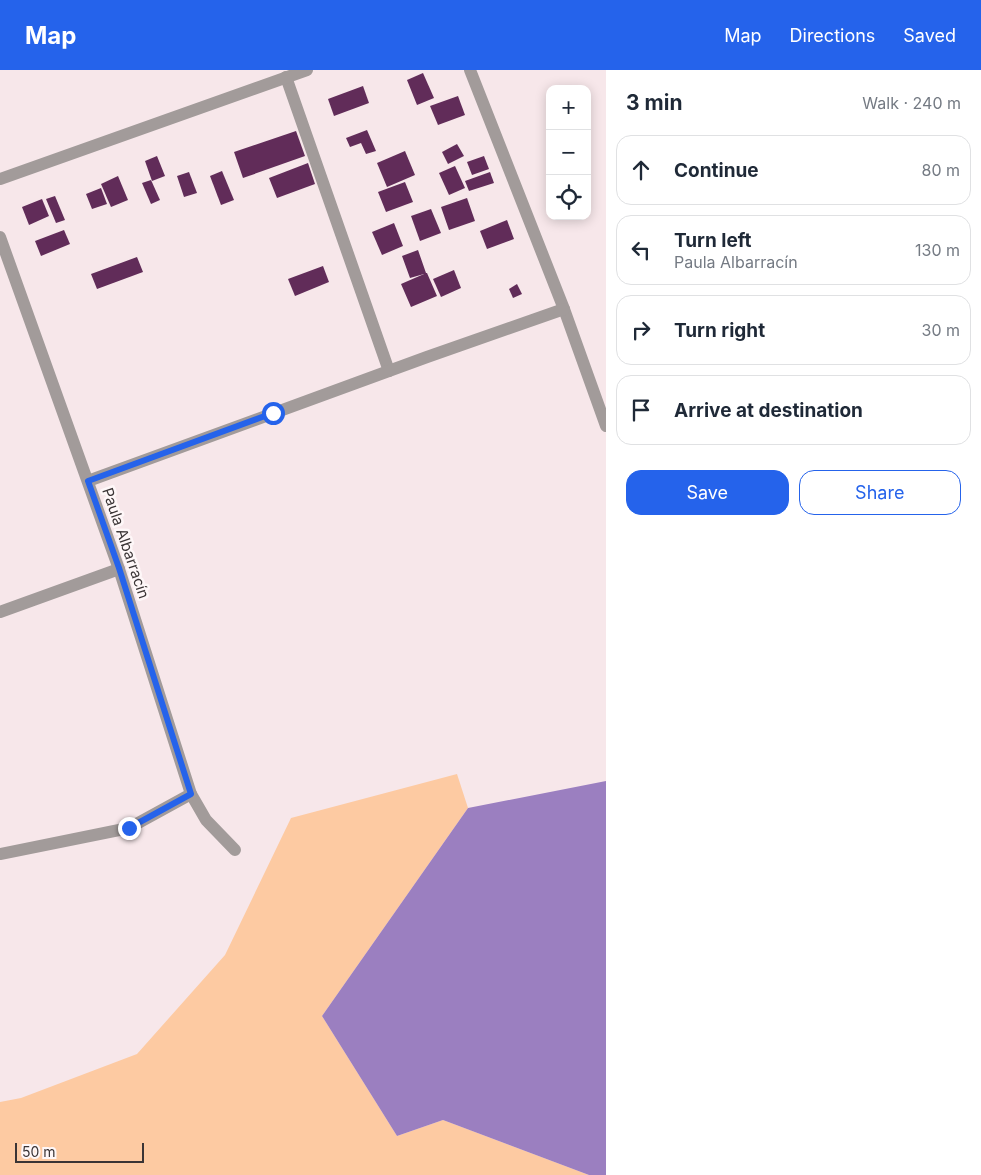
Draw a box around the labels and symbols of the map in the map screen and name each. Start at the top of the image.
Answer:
route start [262,402,285,425]
street label: Paula Albarracín [98,485,154,601]
route end [118,817,141,840]
scale bar [15,1140,144,1163]

